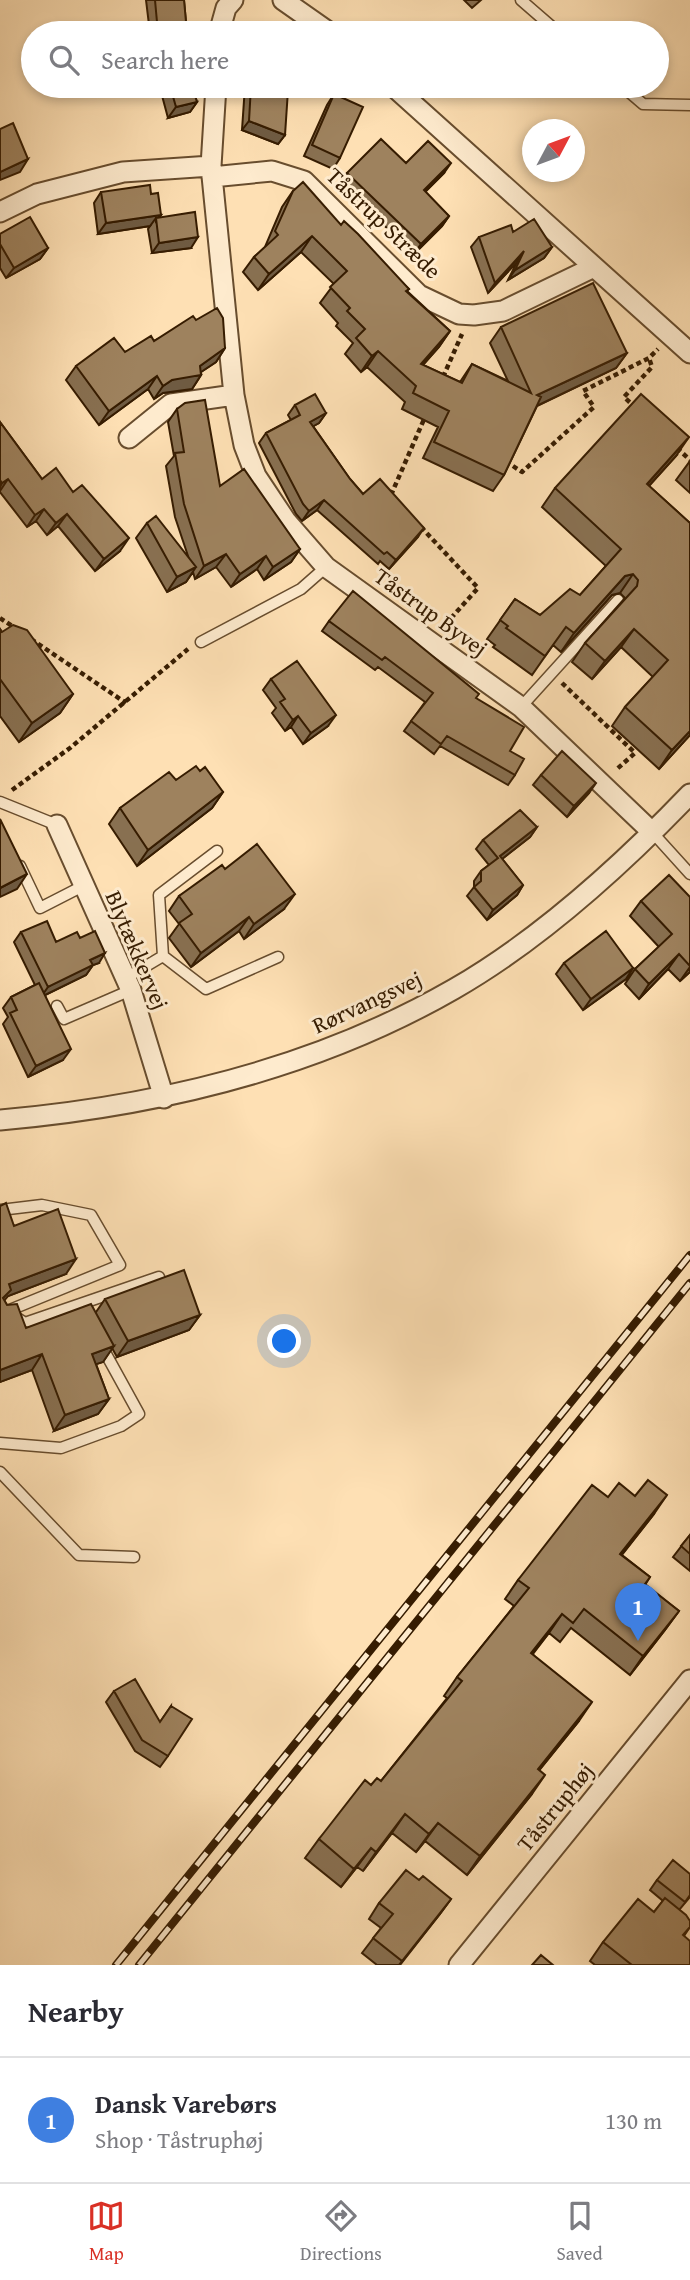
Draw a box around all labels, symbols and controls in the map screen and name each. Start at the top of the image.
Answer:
search box [21,21,669,98]
text: Search here [101,40,229,79]
icon: search [45,41,83,79]
north arrow [522,119,585,182]
street label: Tåstrup Stræde [319,159,449,286]
street label: Tåstrup Byvej [368,559,495,664]
street label: Blytækkervej [98,885,177,1014]
street label: Rørvangsvej [306,962,427,1041]
your location [267,1324,301,1358]
pin: 1 [615,1583,661,1641]
street label: Tåstruphøj [508,1755,601,1858]
text: Nearby [28,1989,124,2033]
text: Dansk Varebørs [95,2084,277,2123]
text: 1 [45,2104,57,2137]
text: 130 m [605,2104,662,2137]
text: Shop · Tåstruphøj [95,2123,263,2156]
tab: Map [87,2197,125,2267]
tab: Directions [300,2197,382,2267]
tab: Saved [557,2197,603,2267]

